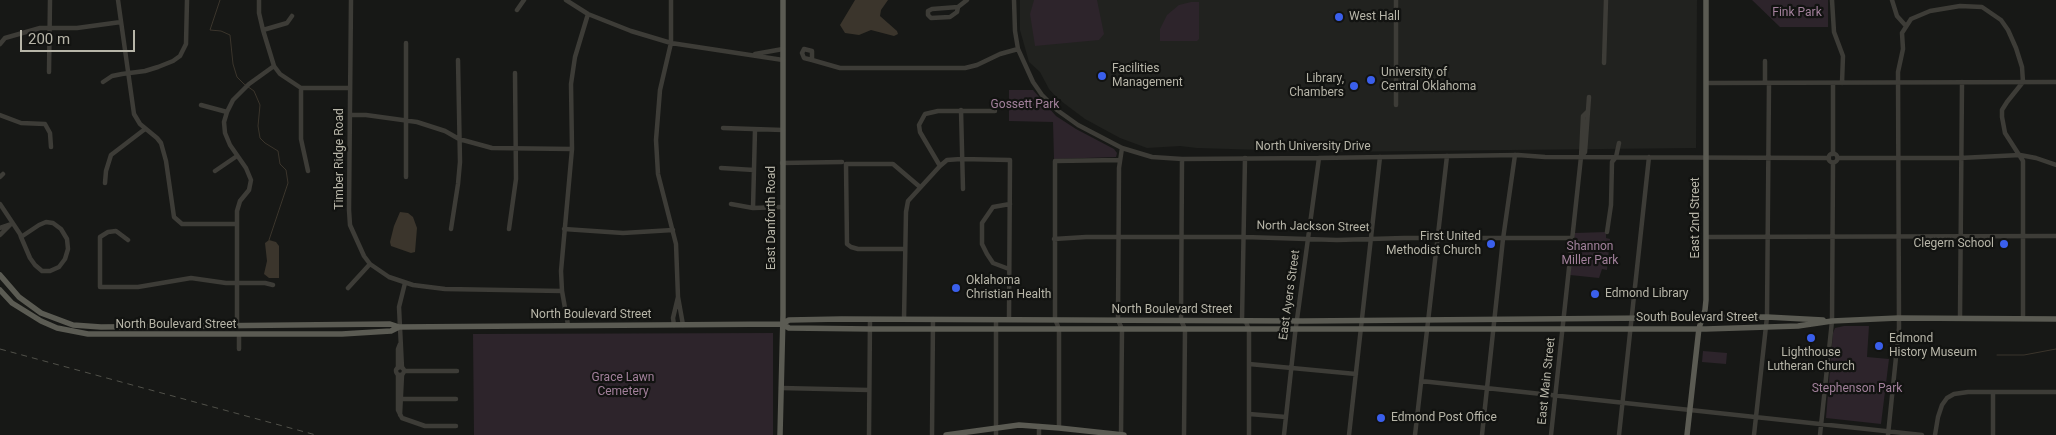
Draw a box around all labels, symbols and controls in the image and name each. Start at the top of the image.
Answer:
park label: Fink Park [1772,6,1822,20]
place label: West Hall [1349,10,1400,24]
marker: West Hall [1333,11,1345,23]
scale bar [22,20,138,52]
text: 200 m [28,30,70,48]
place label: Facilities Management [1112,62,1183,90]
place label: University of Central Oklahoma [1381,66,1476,94]
marker: Facilities Management [1096,70,1108,82]
place label: Library, Chambers [1289,72,1344,100]
marker: University of Central Oklahoma [1365,74,1377,86]
marker: Library, Chambers [1348,80,1360,92]
park label: Gossett Park [991,98,1059,112]
street label: Timber Ridge Road [333,108,347,210]
street label: North University Drive [1255,140,1371,154]
street label: East Danforth Road [765,166,779,270]
street label: East 2nd Street [1689,177,1703,259]
street label: North Jackson Street [1256,219,1370,235]
place label: First United Methodist Church [1386,230,1481,258]
place label: Clegern School [1914,237,1994,251]
marker: First United Methodist Church [1485,238,1497,250]
marker: Clegern School [1998,238,2010,250]
park label: Shannon Miller Park [1562,240,1618,268]
street label: East Ayers Street [1277,249,1303,341]
place label: Oklahoma Christian Health [966,274,1051,302]
marker: Oklahoma Christian Health [950,282,962,294]
place label: Edmond Library [1605,287,1689,301]
marker: Edmond Library [1589,288,1601,300]
street label: North Boulevard Street [1111,303,1233,317]
street label: North Boulevard Street [530,308,652,322]
street label: South Boulevard Street [1636,311,1758,325]
street label: North Boulevard Street [115,318,237,332]
marker: Lighthouse Lutheran Church [1805,332,1817,344]
place label: Edmond History Museum [1889,332,1977,360]
street label: East Main Street [1535,337,1559,425]
marker: Edmond History Museum [1873,340,1885,352]
place label: Lighthouse Lutheran Church [1767,346,1855,374]
park label: Grace Lawn Cemetery [592,371,654,399]
park label: Stephenson Park [1812,382,1902,396]
place label: Edmond Post Office [1391,411,1497,425]
marker: Edmond Post Office [1375,412,1387,424]

